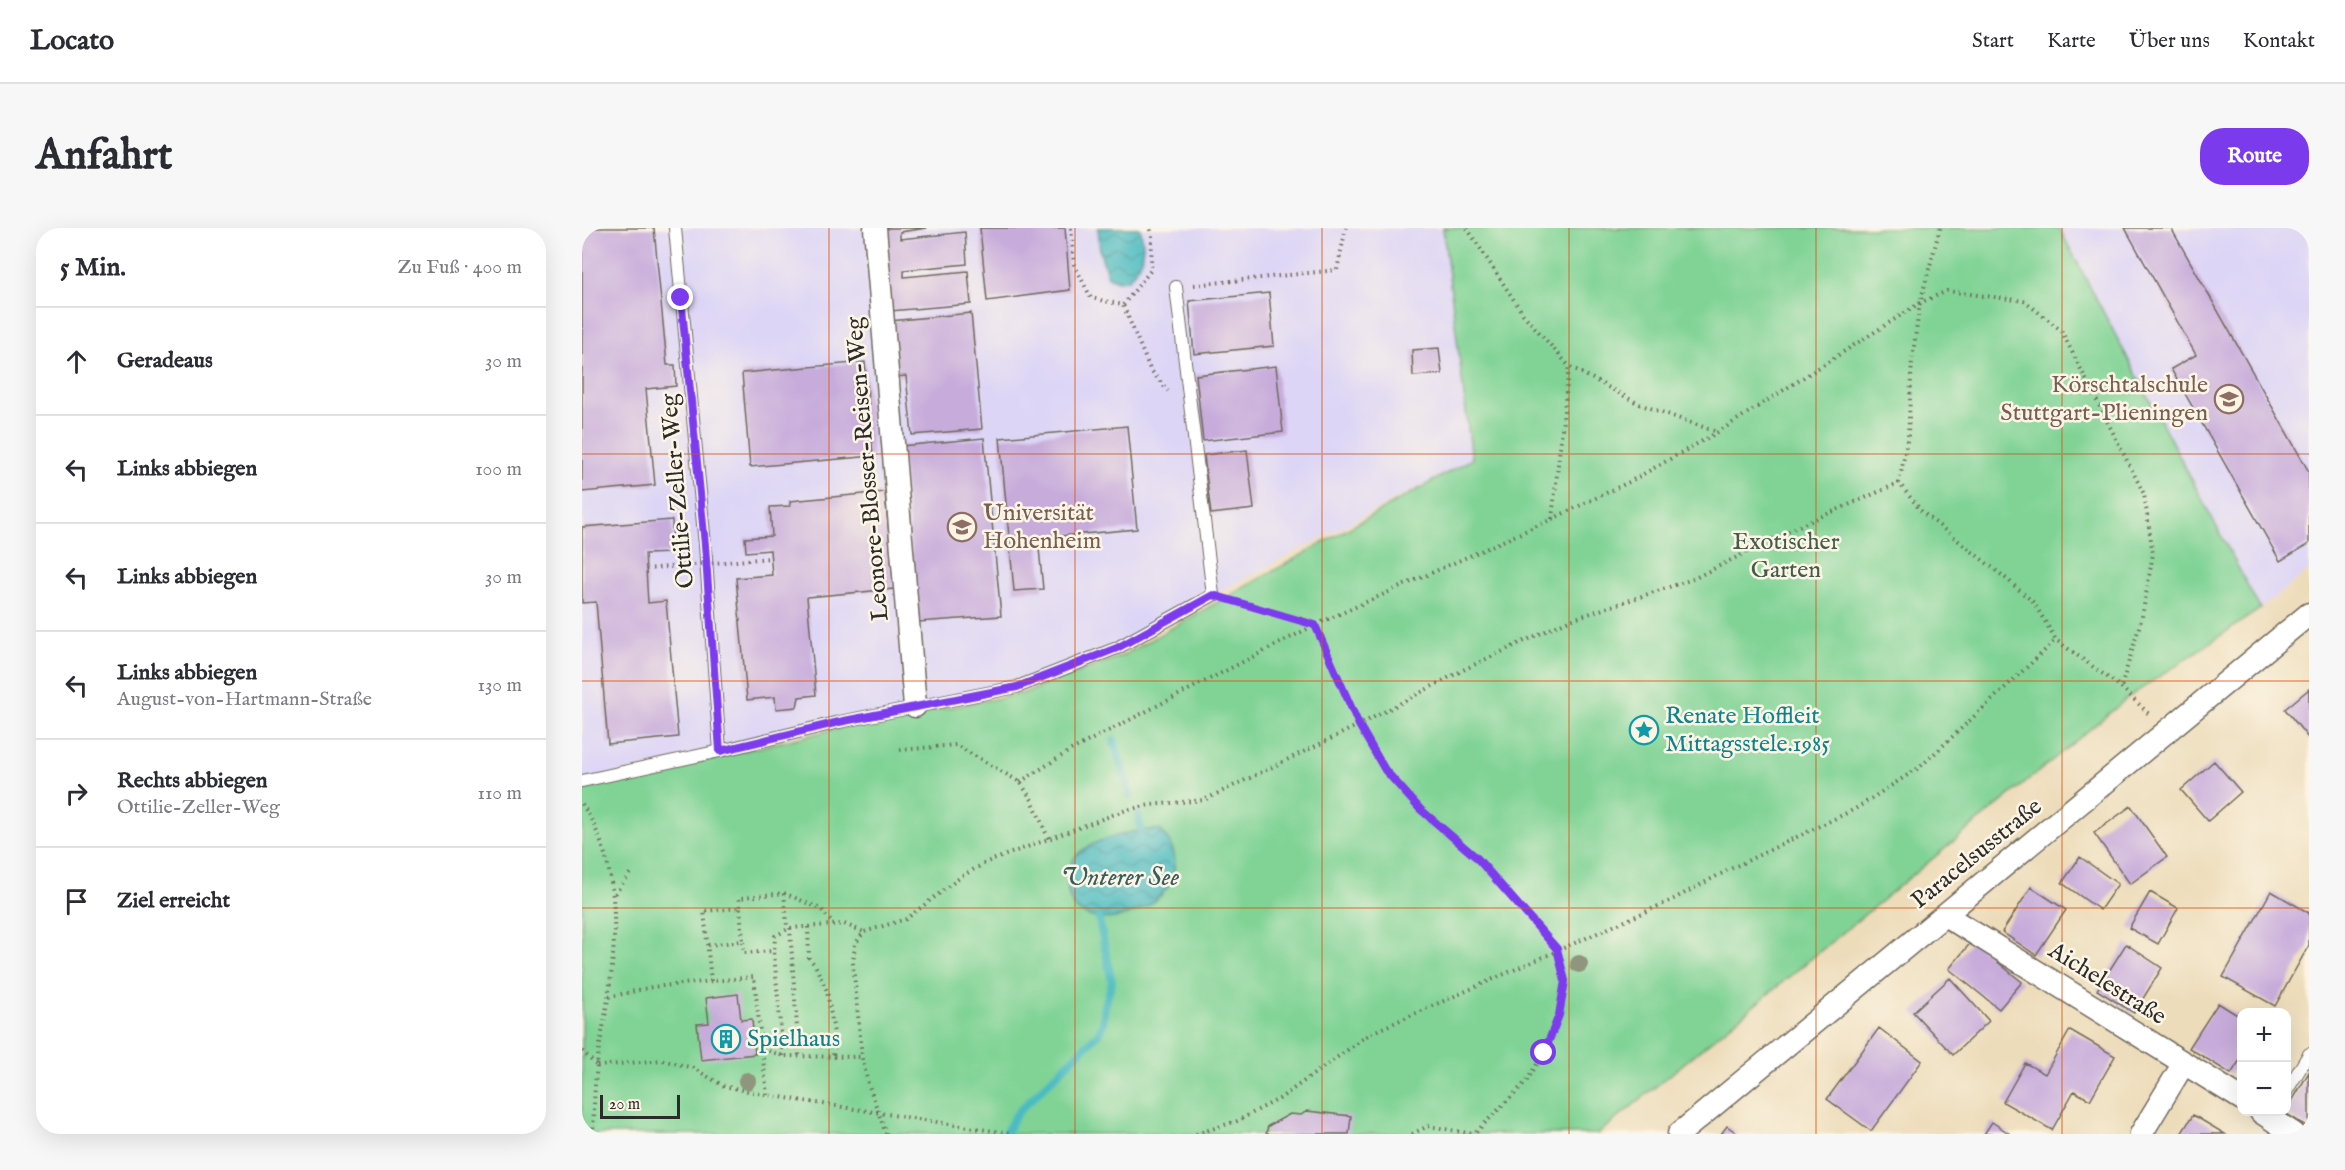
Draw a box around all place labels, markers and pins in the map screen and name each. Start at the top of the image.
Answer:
place label: Körschtalschule Stuttgart-Plieningen [2000,370,2208,429]
school or university icon: Körschtalschule Stuttgart-Plieningen [2213,383,2245,415]
place label: Universität Hohenheim [983,498,1101,557]
school or university icon: Universität Hohenheim [946,511,978,543]
place label: Renate Hoffleit Mittagsstele.1985 [1665,701,1830,760]
place icon: Renate Hoffleit Mittagsstele.1985 [1628,714,1660,746]
building icon: Spielhaus [710,1023,742,1055]
place label: Spielhaus [747,1024,840,1055]

